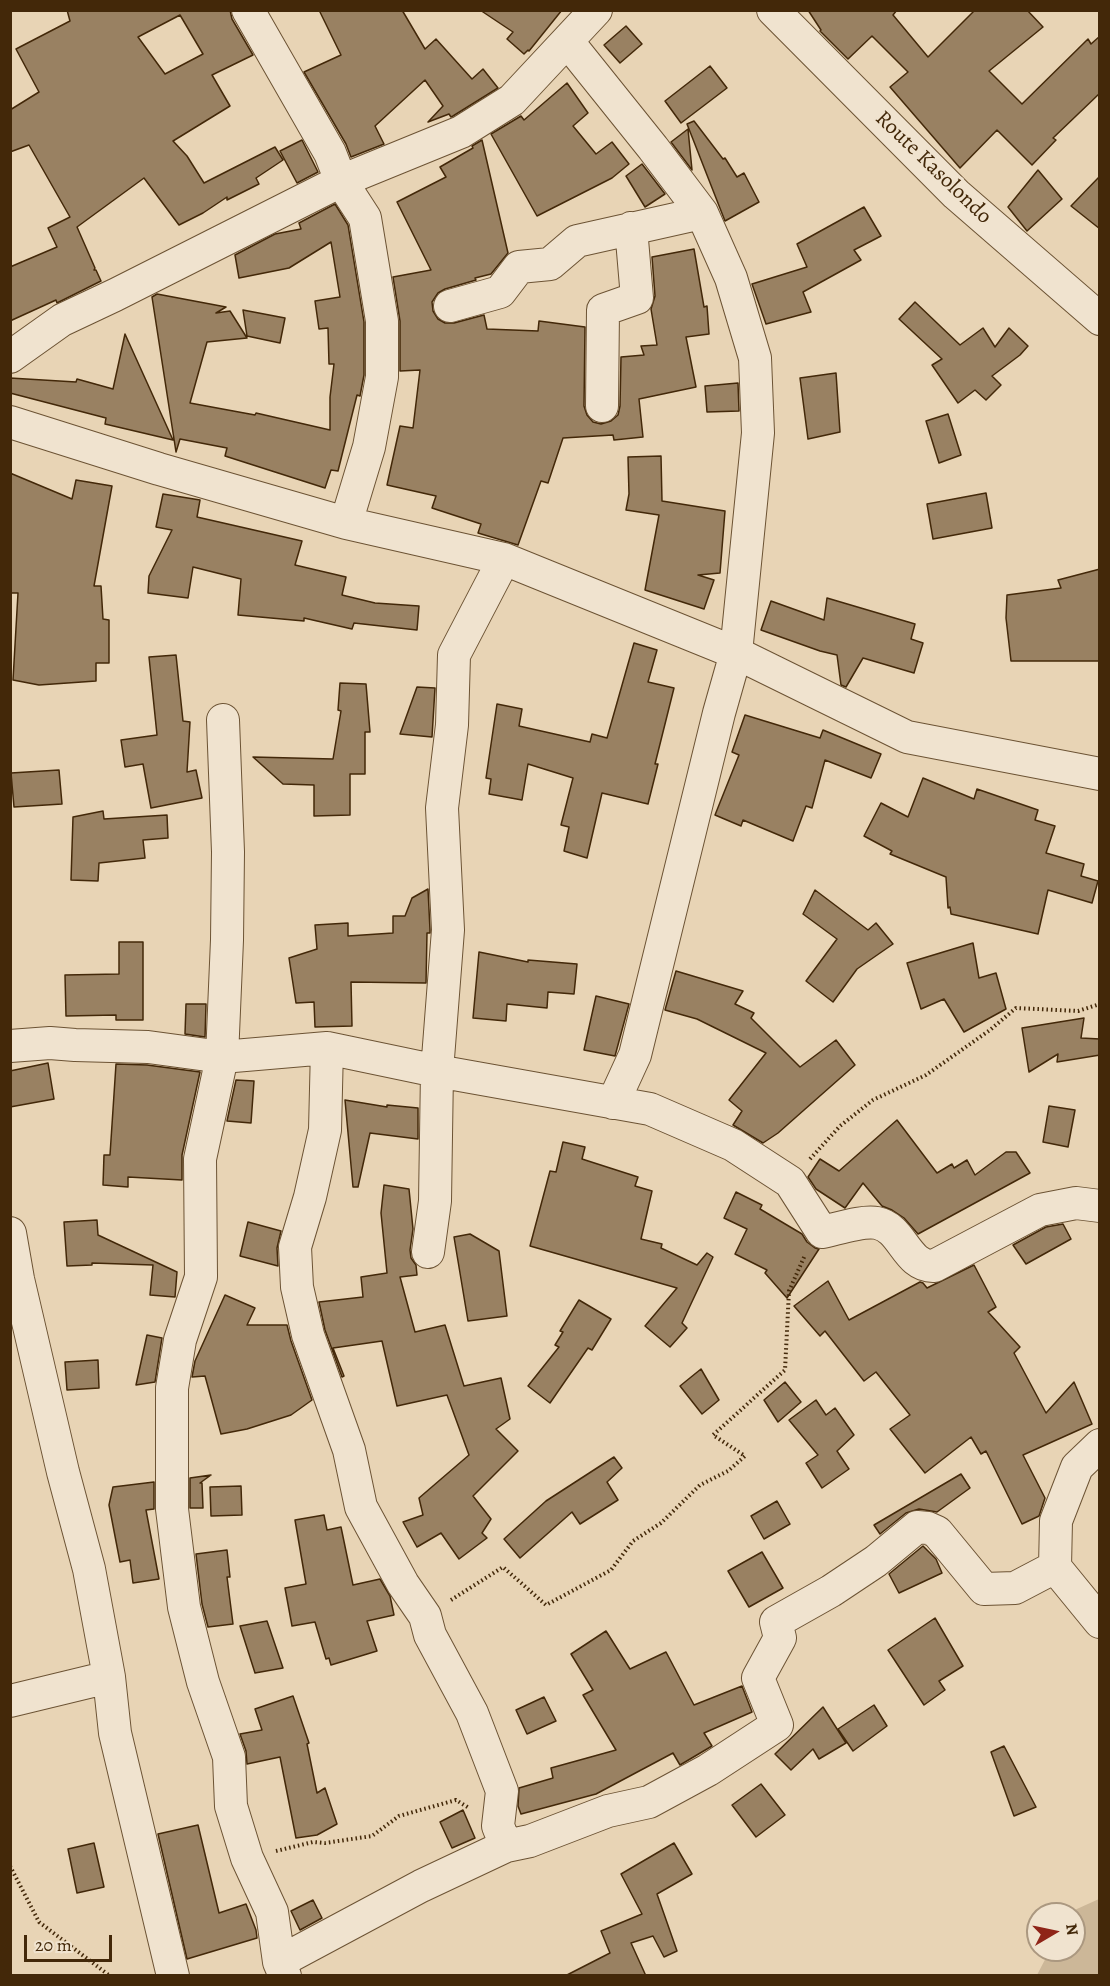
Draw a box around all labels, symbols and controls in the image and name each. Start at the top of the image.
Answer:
street label: Route Kasolondo [869,106,997,230]
north arrow [1026,1902,1086,1962]
text: N [1060,1922,1084,1937]
scale bar [27,1923,116,1961]
text: 20 m [35,1933,72,1957]

